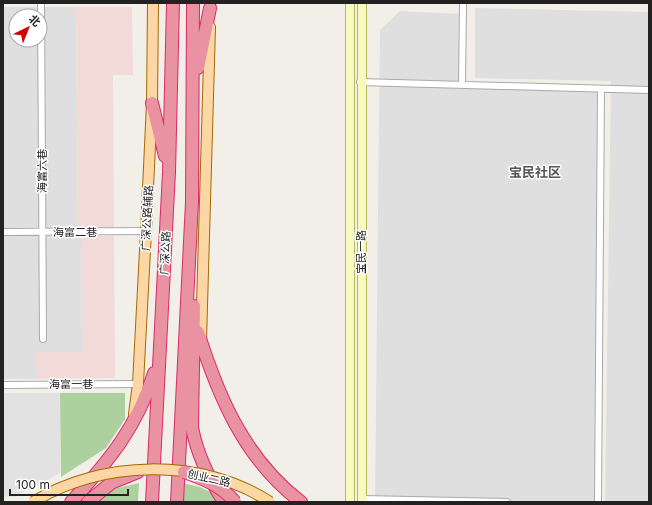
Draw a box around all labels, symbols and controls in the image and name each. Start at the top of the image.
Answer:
north arrow [8,8,48,48]
text: 北 [26,12,44,30]
street label: 海富六巷 [35,149,49,193]
district label: 宝民社区 [509,164,561,180]
street label: 广深公路辅路 [138,185,156,251]
street label: 海富二巷 [53,225,97,239]
street label: 宝民一路 [354,230,368,274]
street label: 广深公路 [157,231,173,275]
street label: 海富一巷 [49,377,93,391]
street label: 创业二路 [186,466,232,490]
scale bar [10,471,128,497]
text: 100 m [16,477,50,492]

